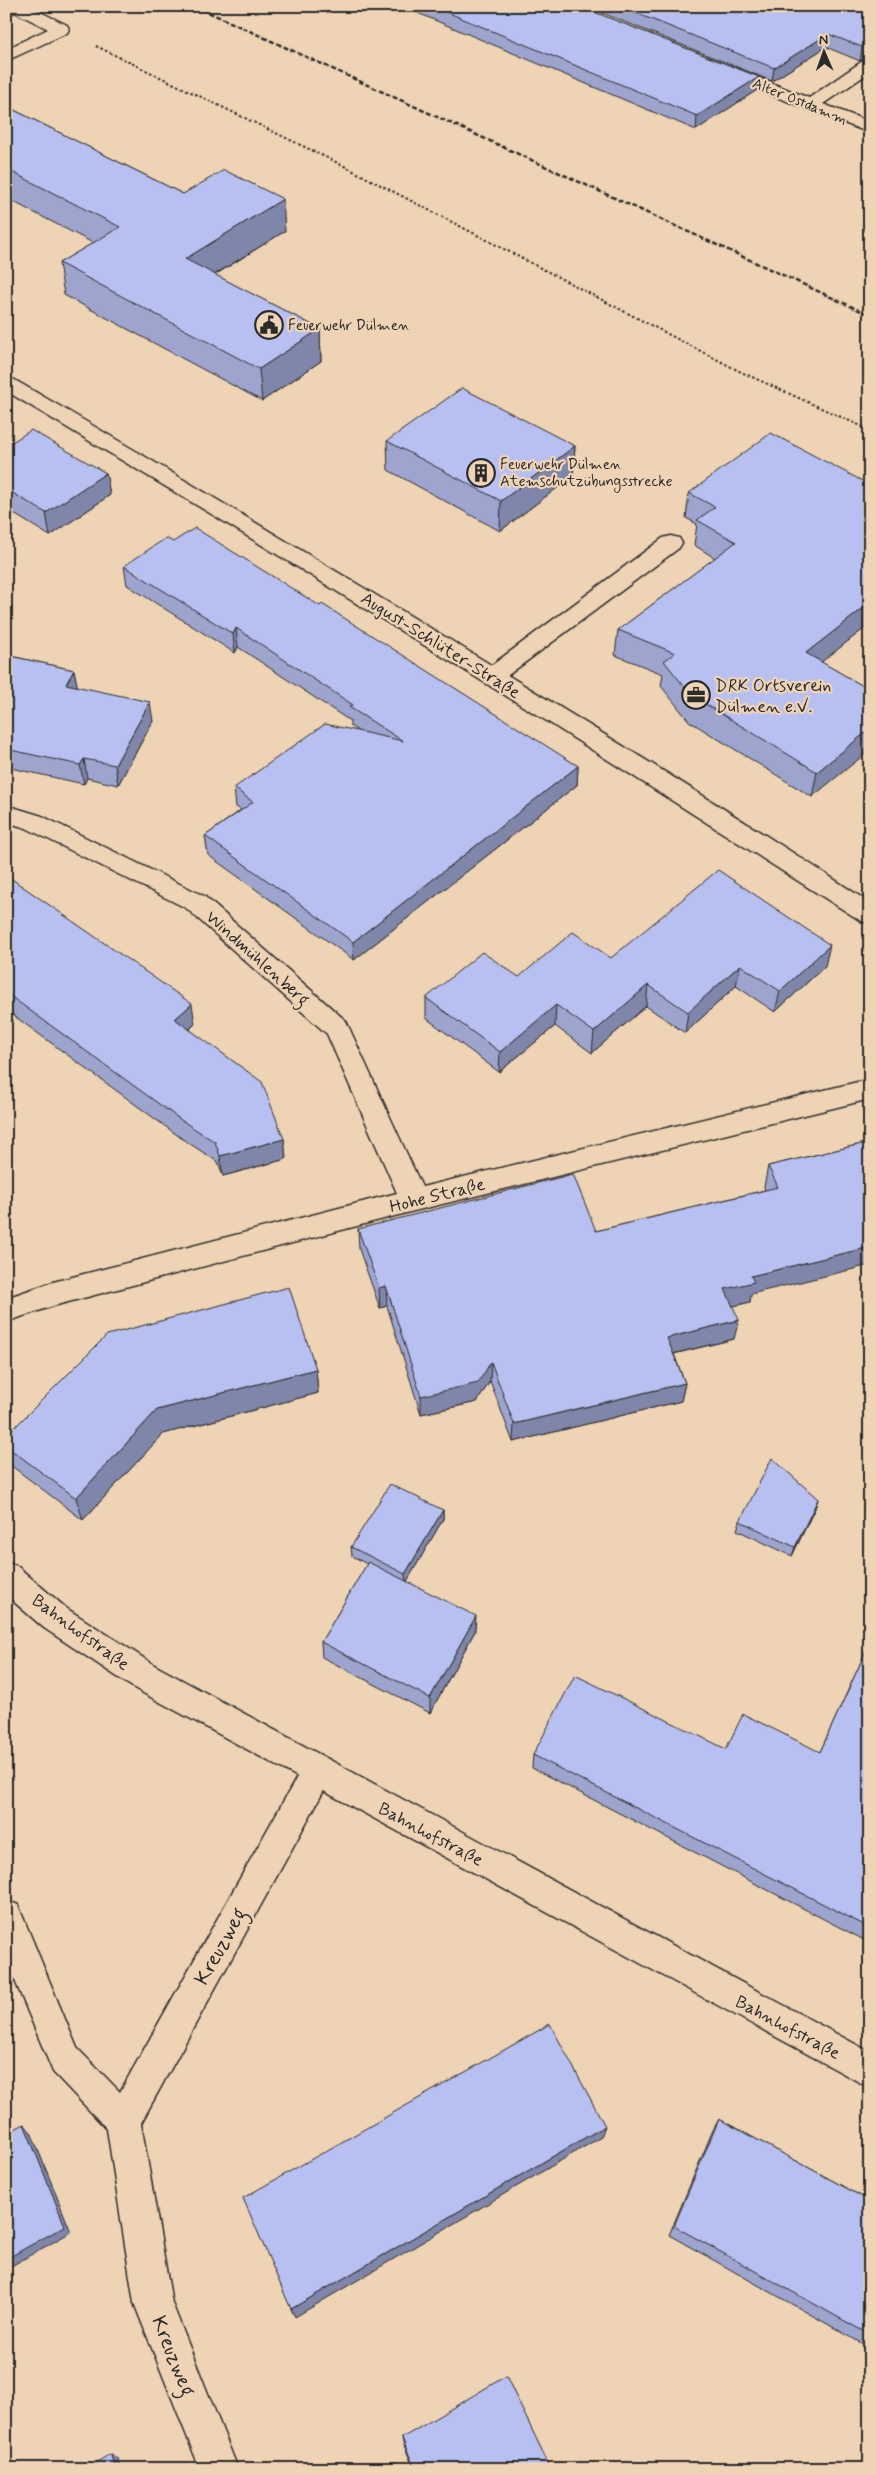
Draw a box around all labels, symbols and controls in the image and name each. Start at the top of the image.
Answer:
north arrow [798,28,848,78]
text: N [819,31,829,49]
street label: Alter Ostdamm [749,74,850,130]
public building icon: Feuerwehr Dülmen [254,310,284,340]
place label: Feuerwehr Dülmen [288,316,410,336]
place label: Feuerwehr Dülmen Atemschutzübungsstrecke [500,455,673,493]
building icon: Feuerwehr Dülmen Atemschutzübungsstrecke [466,458,496,488]
street label: August-Schlüter-Straße [356,587,525,705]
place label: DRK Ortsverein Dülmen e.V. [715,674,831,719]
office icon: DRK Ortsverein Dülmen e.V. [681,680,711,710]
street label: Windmühlenberg [199,906,315,1013]
street label: Hohe Straße [387,1172,488,1219]
street label: Bahnhofstraße [27,1589,134,1677]
street label: Bahnhofstraße [374,1797,487,1873]
street label: Kreuzweg [188,1903,255,1991]
street label: Bahnhofstraße [731,1990,844,2066]
street label: Kreuzweg [142,2312,202,2402]

